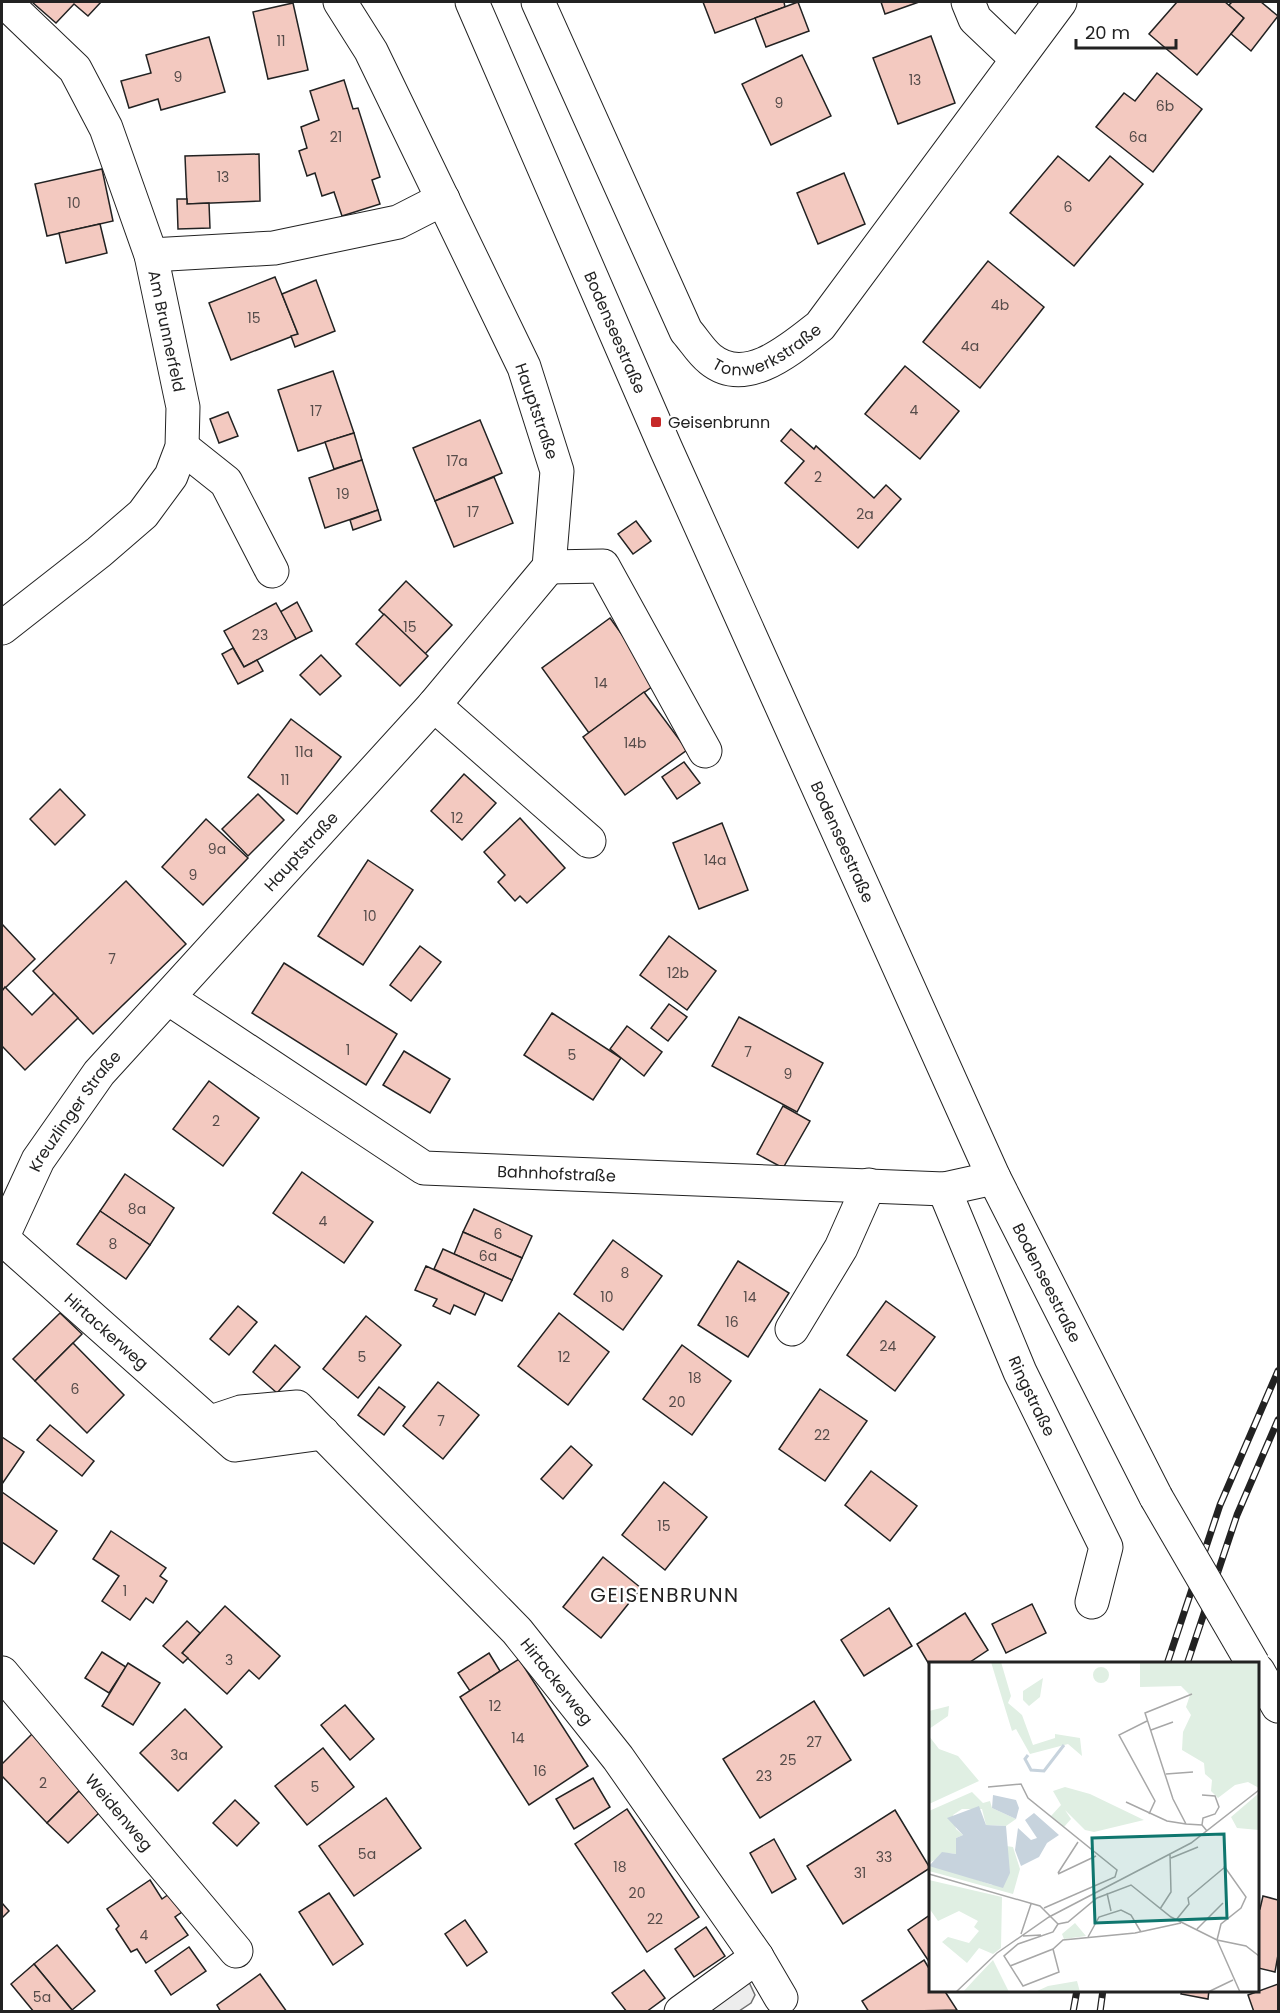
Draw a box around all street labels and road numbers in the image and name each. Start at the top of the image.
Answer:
street label: Am Brunnerfeld [142,268,191,394]
street label: Bodenseestraße [578,268,652,397]
street label: Tonwerkstraße [708,318,826,382]
street label: Hauptstraße [509,360,564,463]
street label: Bodenseestraße [805,778,880,907]
street label: Hauptstraße [259,807,344,897]
street label: Kreuzlinger Straße [23,1045,126,1175]
street label: Bahnhofstraße [497,1160,616,1188]
street label: Bodenseestraße [1007,1219,1087,1347]
street label: Hirtackerweg [59,1288,153,1375]
street label: Ringstraße [1003,1353,1061,1440]
street label: Hirtackerweg [515,1633,598,1730]
street label: Weidenweg [80,1769,158,1856]

